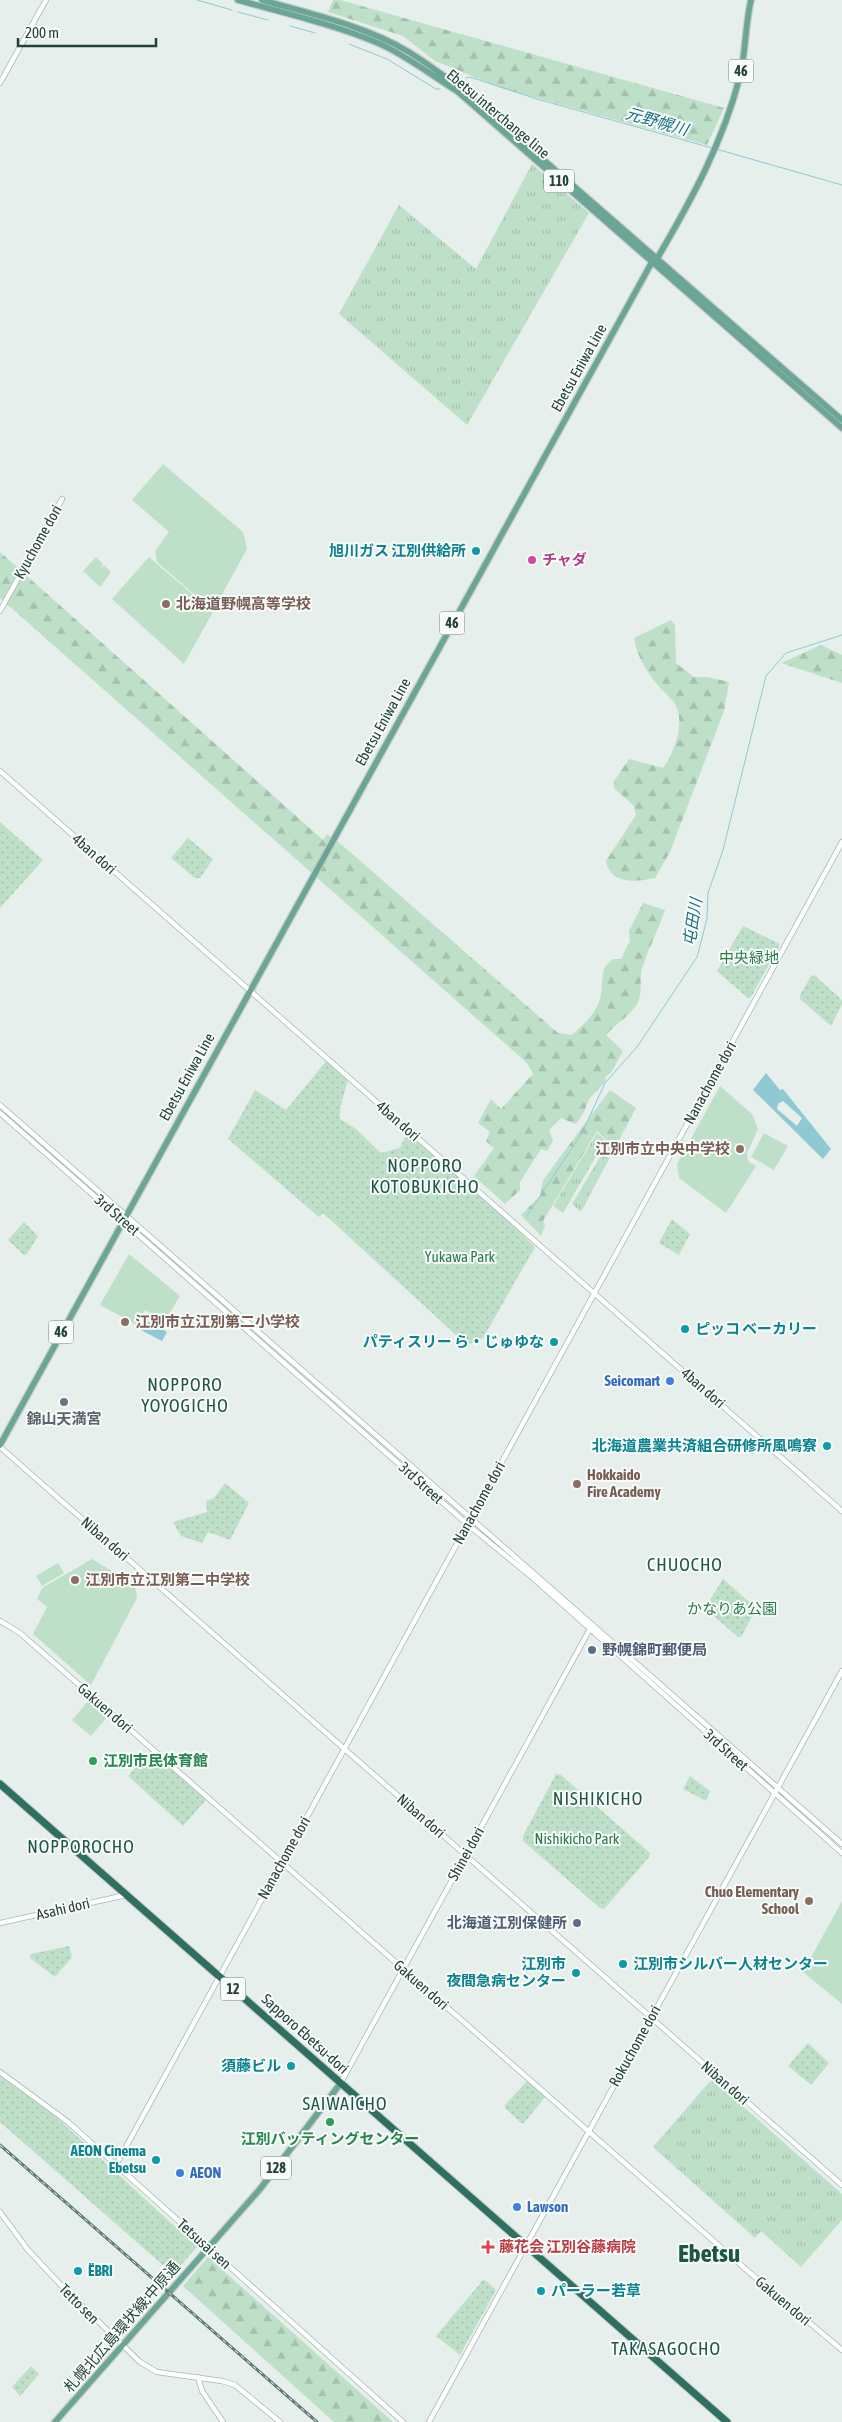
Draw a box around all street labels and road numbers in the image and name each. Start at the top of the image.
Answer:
road number: 46 [728,59,754,82]
street label: Ebetsu interchange line [443,66,553,162]
road number: 110 [544,170,574,192]
street label: Ebetsu Eniwa Line [547,321,610,415]
street label: Kyuchome dori [10,502,65,582]
road number: 46 [440,612,464,634]
street label: Ebetsu Eniwa Line [351,675,414,769]
street label: 4ban dori [69,830,120,877]
street label: Ebetsu Eniwa Line [155,1030,218,1124]
street label: Nanachome dori [680,1039,739,1127]
street label: 4ban dori [373,1097,424,1144]
street label: 3rd Street [92,1191,143,1239]
road number: 46 [48,1320,74,1344]
street label: 4ban dori [678,1364,729,1411]
street label: 3rd Street [396,1458,447,1507]
street label: Nanachome dori [449,1459,508,1547]
street label: Niban dori [78,1513,133,1564]
street label: Gakuen dori [74,1679,136,1736]
street label: 3rd Street [701,1725,752,1774]
street label: Niban dori [394,1790,449,1841]
street label: Nanachome dori [254,1814,313,1902]
street label: Shinei dori [444,1824,487,1884]
street label: Asahi dori [34,1894,91,1923]
street label: Gakuen dori [390,1956,452,2013]
road number: 12 [220,1978,246,2000]
street label: Sapporo Ebetsu-dori [258,1990,352,2077]
street label: Rokuchome dori [605,2002,664,2089]
street label: Niban dori [698,2057,753,2108]
road number: 128 [261,2156,291,2180]
street label: Tetsusai sen [174,2215,235,2272]
street label: 札幌北広島環状線;中原通 [60,2258,183,2396]
street label: Gakuen dori [752,2273,814,2329]
street label: Tetto sen [56,2280,103,2327]

